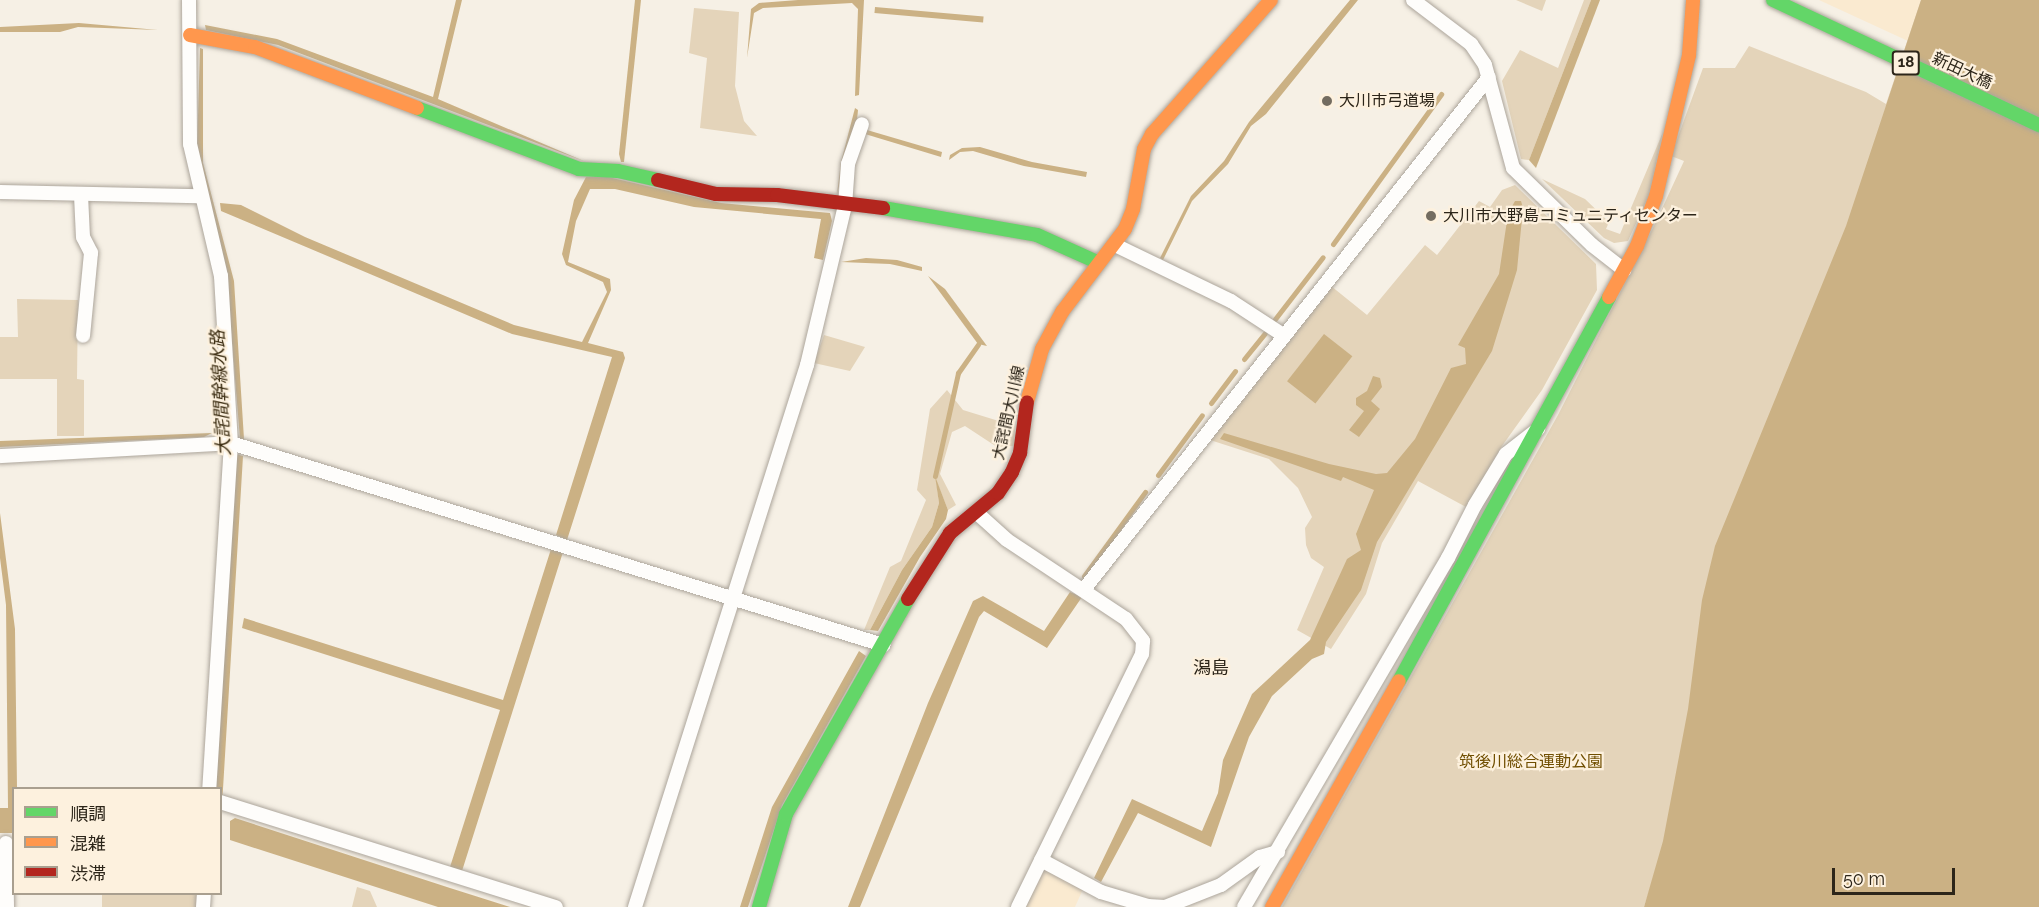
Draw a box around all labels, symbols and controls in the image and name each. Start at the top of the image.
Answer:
street label: 新田大橋 [1929,49,1995,93]
road number: 18 [1891,51,1921,75]
place label: 大川市弓道場 [1339,91,1435,111]
marker: 大川市弓道場 [1320,94,1334,108]
place label: 大川市大野島コミュニティセンター [1443,206,1699,226]
marker: 大川市大野島コミュニティセンター [1424,209,1438,223]
water label: 大詫間幹線水路 [207,330,235,456]
street label: 大詫間大川線 [989,364,1029,462]
district label: 潟島 [1193,657,1229,679]
park label: 筑後川総合運動公園 [1459,752,1603,772]
legend [12,787,222,895]
text: 順調 [70,803,106,824]
text: 混雑 [70,833,106,854]
scale bar [1835,856,1958,894]
text: 渋滞 [70,863,106,884]
text: 50 m [1843,868,1885,889]

